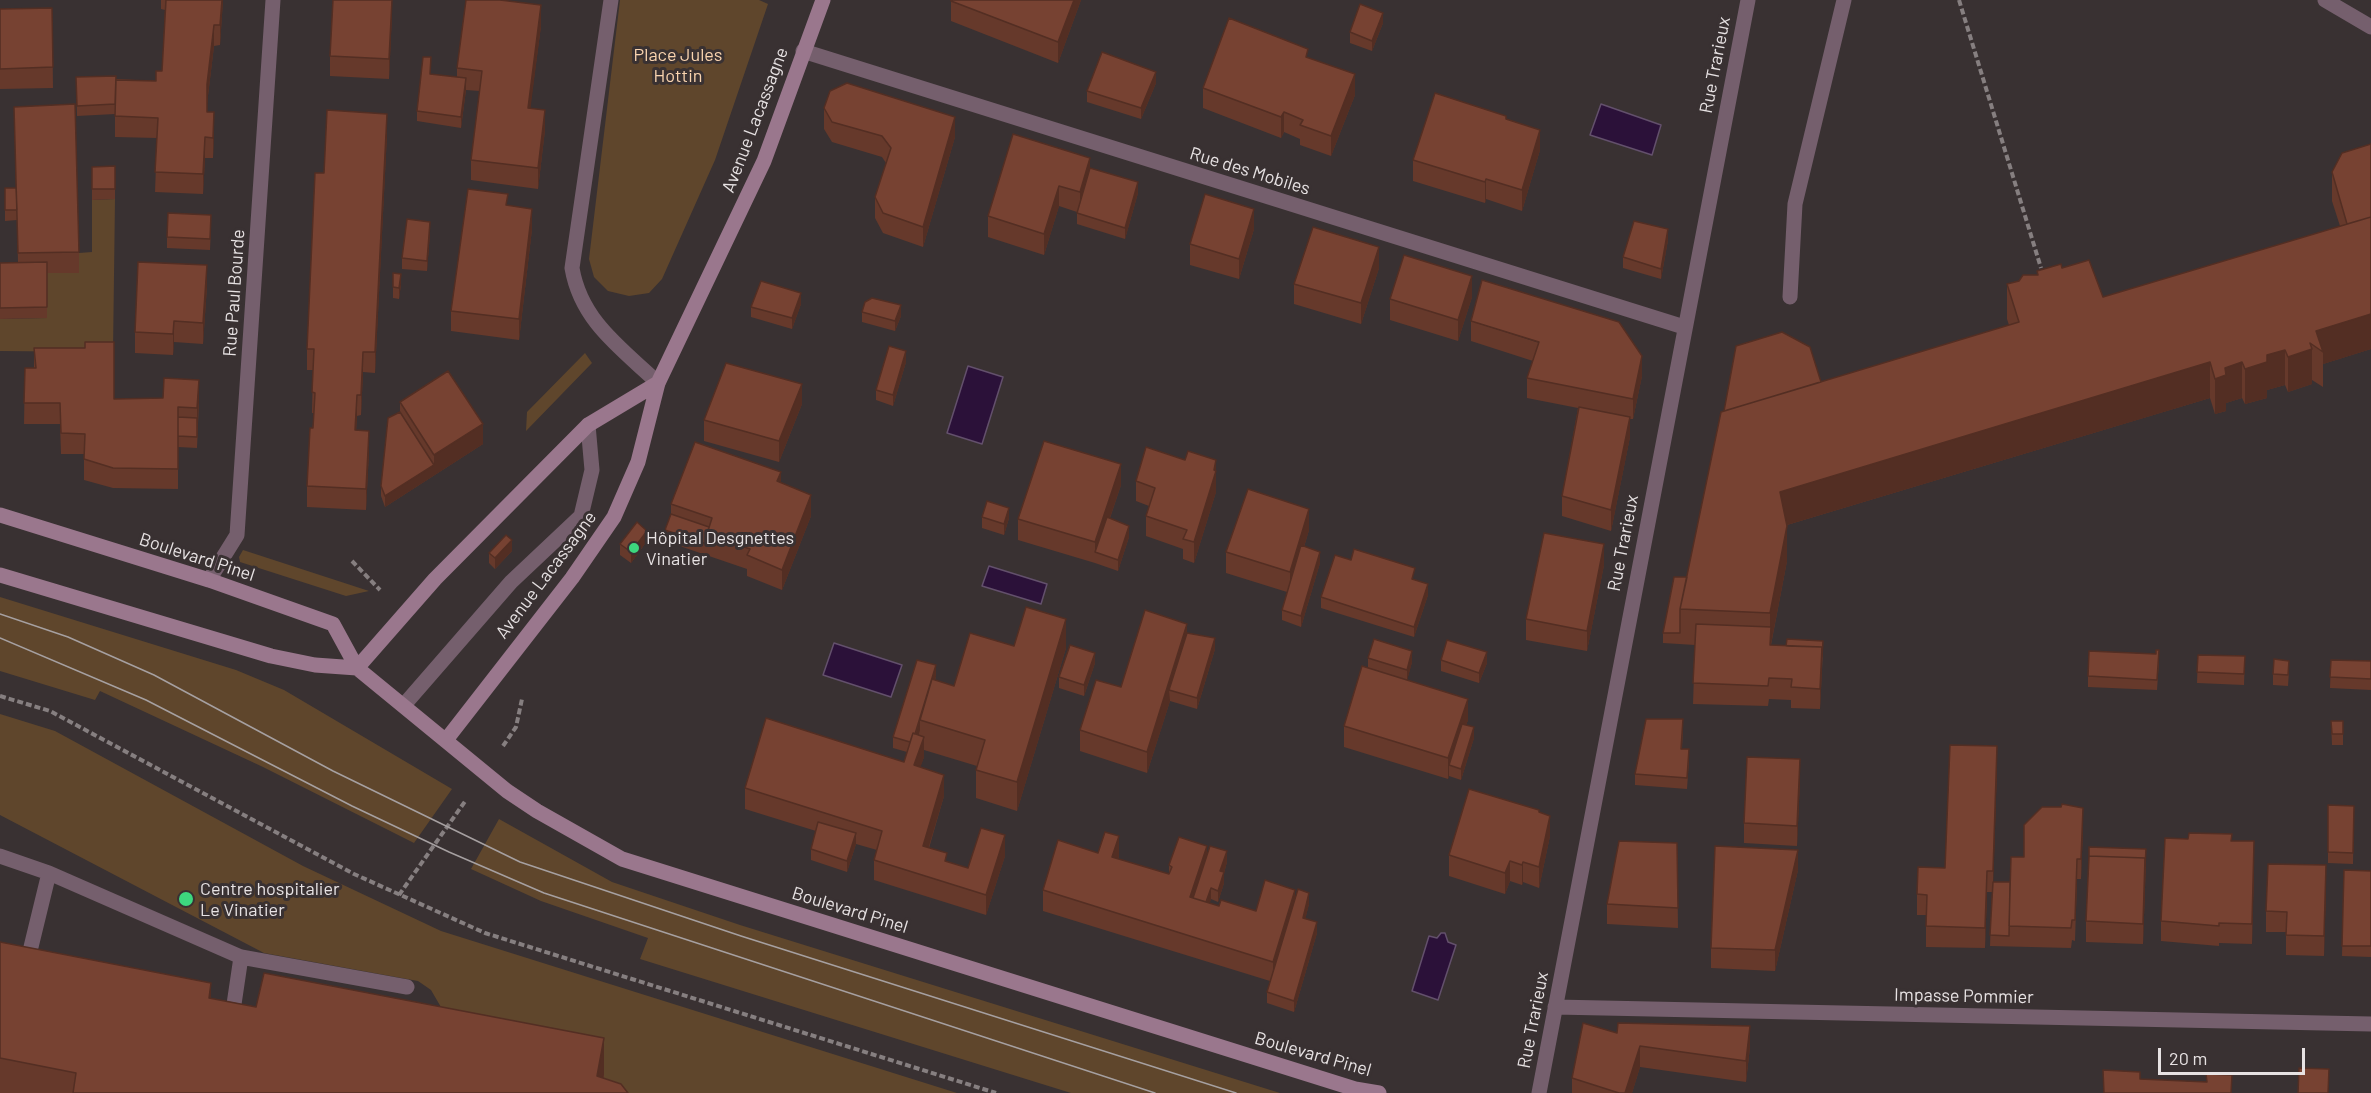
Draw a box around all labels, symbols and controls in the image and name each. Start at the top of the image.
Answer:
street label: Rue Trarieux [1695,15,1735,115]
park label: Place Jules Hottin [634,44,722,86]
street label: Avenue Lacassagne [717,44,793,196]
street label: Rue des Mobiles [1187,142,1313,200]
street label: Rue Paul Bourde [219,229,249,357]
street label: Rue Trarieux [1603,493,1643,593]
street label: Avenue Lacassagne [491,507,601,643]
place label: Hôpital Desgnettes Vinatier [646,527,794,570]
street label: Boulevard Pinel [136,528,258,586]
marker: Hôpital Desgnettes Vinatier [627,541,641,555]
place label: Centre hospitalier Le Vinatier [200,878,340,920]
street label: Boulevard Pinel [789,882,911,938]
marker: Centre hospitalier Le Vinatier [177,890,195,908]
street label: Rue Trarieux [1513,970,1553,1070]
street label: Impasse Pommier [1894,984,2034,1008]
street label: Boulevard Pinel [1252,1027,1374,1081]
scale bar [2161,1036,2308,1074]
text: 20 m [2169,1047,2207,1069]

